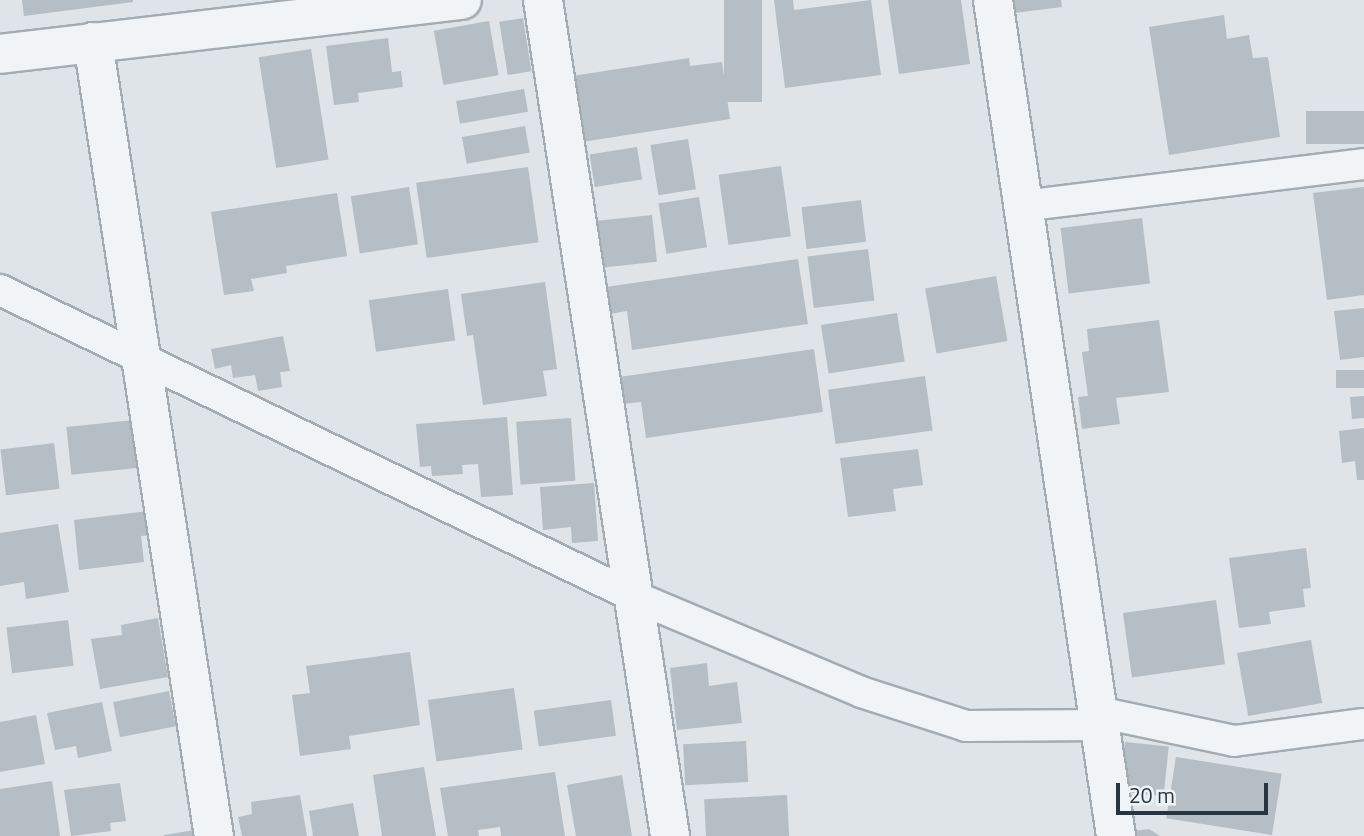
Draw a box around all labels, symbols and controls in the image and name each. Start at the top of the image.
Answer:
scale bar [1119,770,1271,814]
text: 20 m [1129,779,1175,811]

